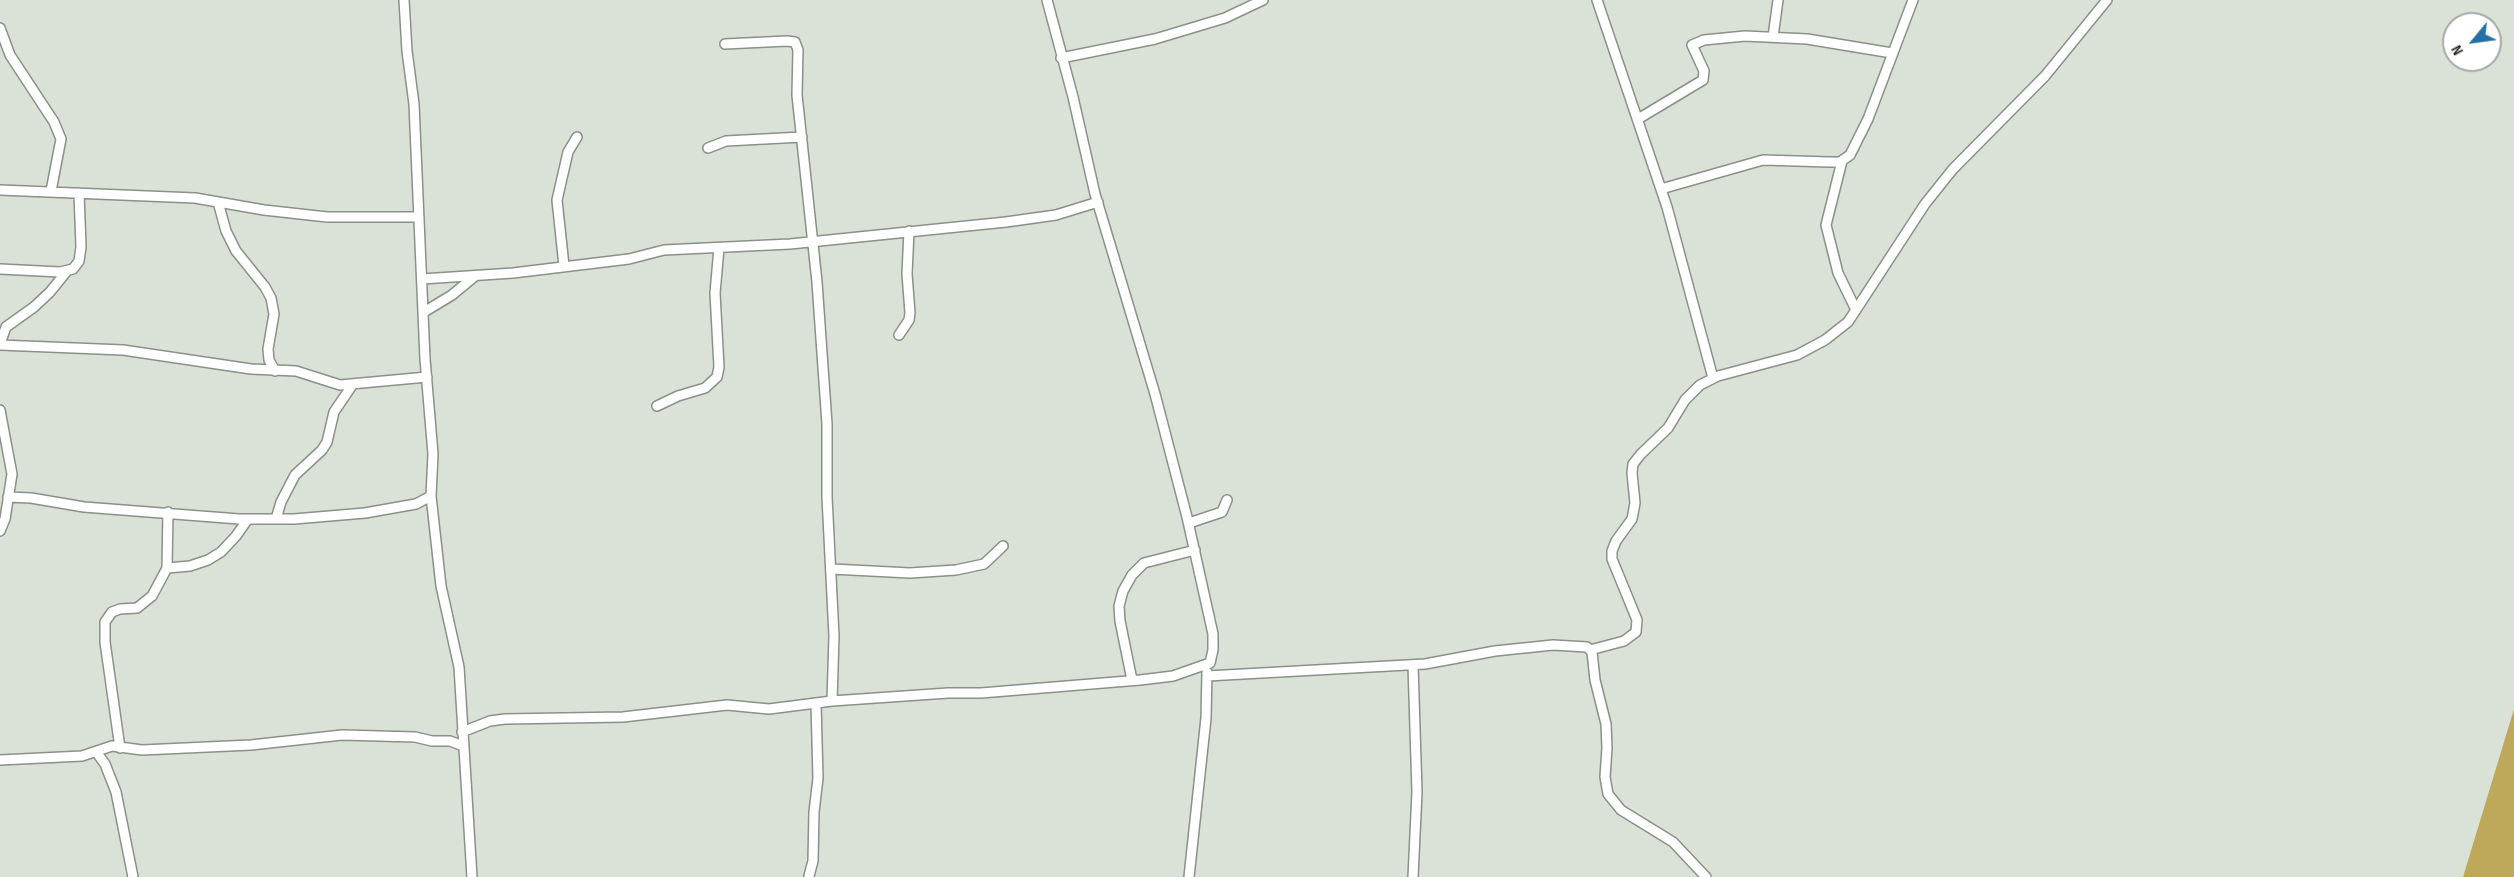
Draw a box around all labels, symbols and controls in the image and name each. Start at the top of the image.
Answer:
north arrow [2442,12,2502,72]
text: N [2447,42,2468,58]

